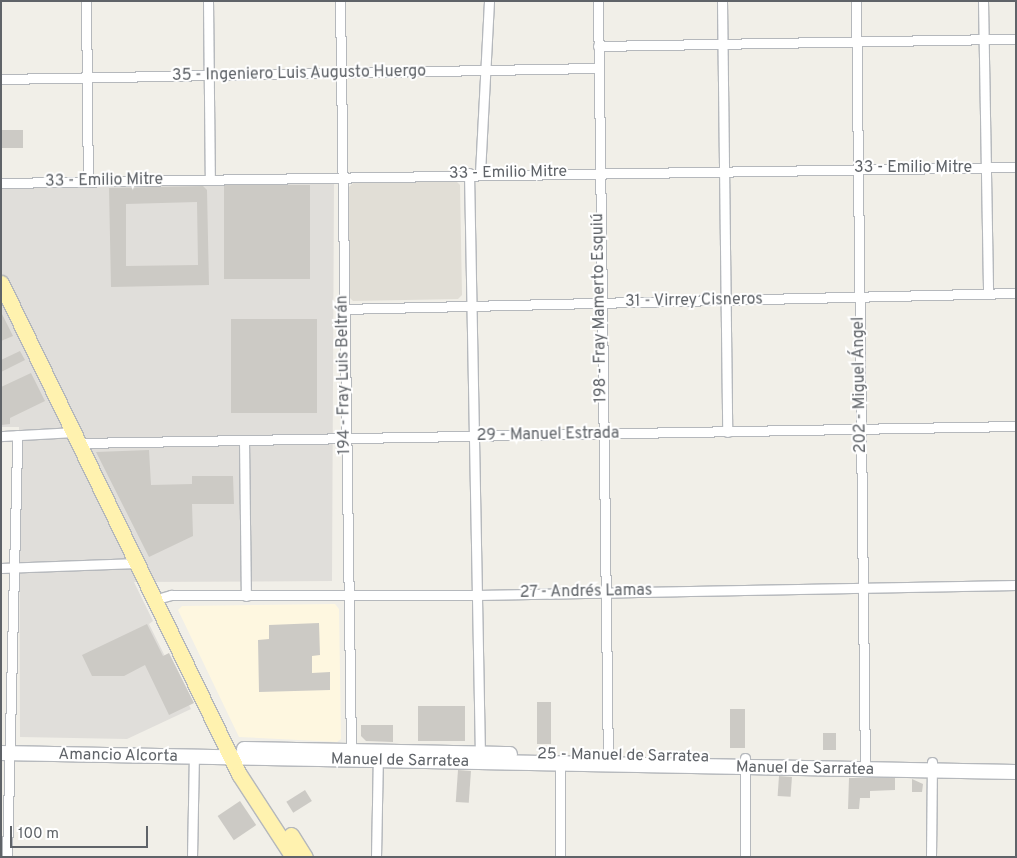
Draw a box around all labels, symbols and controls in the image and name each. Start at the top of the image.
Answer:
street label: 35 - Ingeniero Luis Augusto Huergo [171,62,427,86]
street label: 33 - Emilio Mitre [854,158,972,178]
street label: 33 - Emilio Mitre [449,162,567,184]
street label: 33 - Emilio Mitre [45,170,163,192]
street label: 198 - Fray Mamerto Esquiú [589,213,611,403]
street label: 31 - Virrey Cisneros [625,290,763,312]
street label: 194 - Fray Luis Beltrán [333,295,355,455]
street label: 202 - Miguel Ángel [849,316,871,454]
street label: 29 - Manuel Estrada [476,424,620,446]
street label: 27 - Andrés Lamas [519,581,653,603]
street label: Amancio Alcorta [58,745,178,767]
street label: 25 - Manuel de Sarratea [537,745,709,767]
street label: Manuel de Sarratea [331,750,469,772]
street label: Manuel de Sarratea [736,758,874,780]
scale bar [12,816,150,848]
text: 100 m [18,825,59,844]

